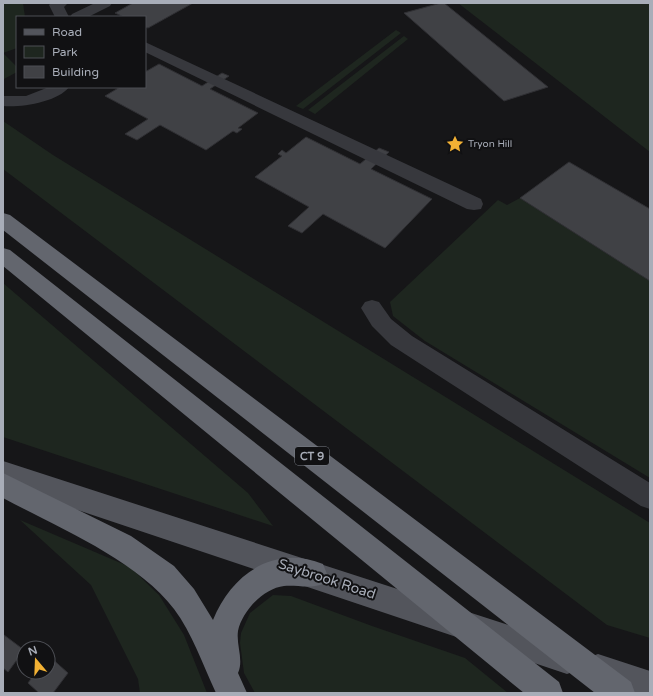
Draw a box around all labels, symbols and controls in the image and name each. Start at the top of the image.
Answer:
legend [16,16,146,88]
text: Road [52,25,82,39]
text: Park [52,45,78,59]
text: Building [52,65,99,79]
place icon: Tryon Hill [445,134,465,154]
place label: Tryon Hill [468,138,512,150]
road number: CT 9 [295,447,329,465]
street label: Saybrook Road [276,555,378,603]
north arrow [16,640,56,680]
text: N [27,643,39,659]

